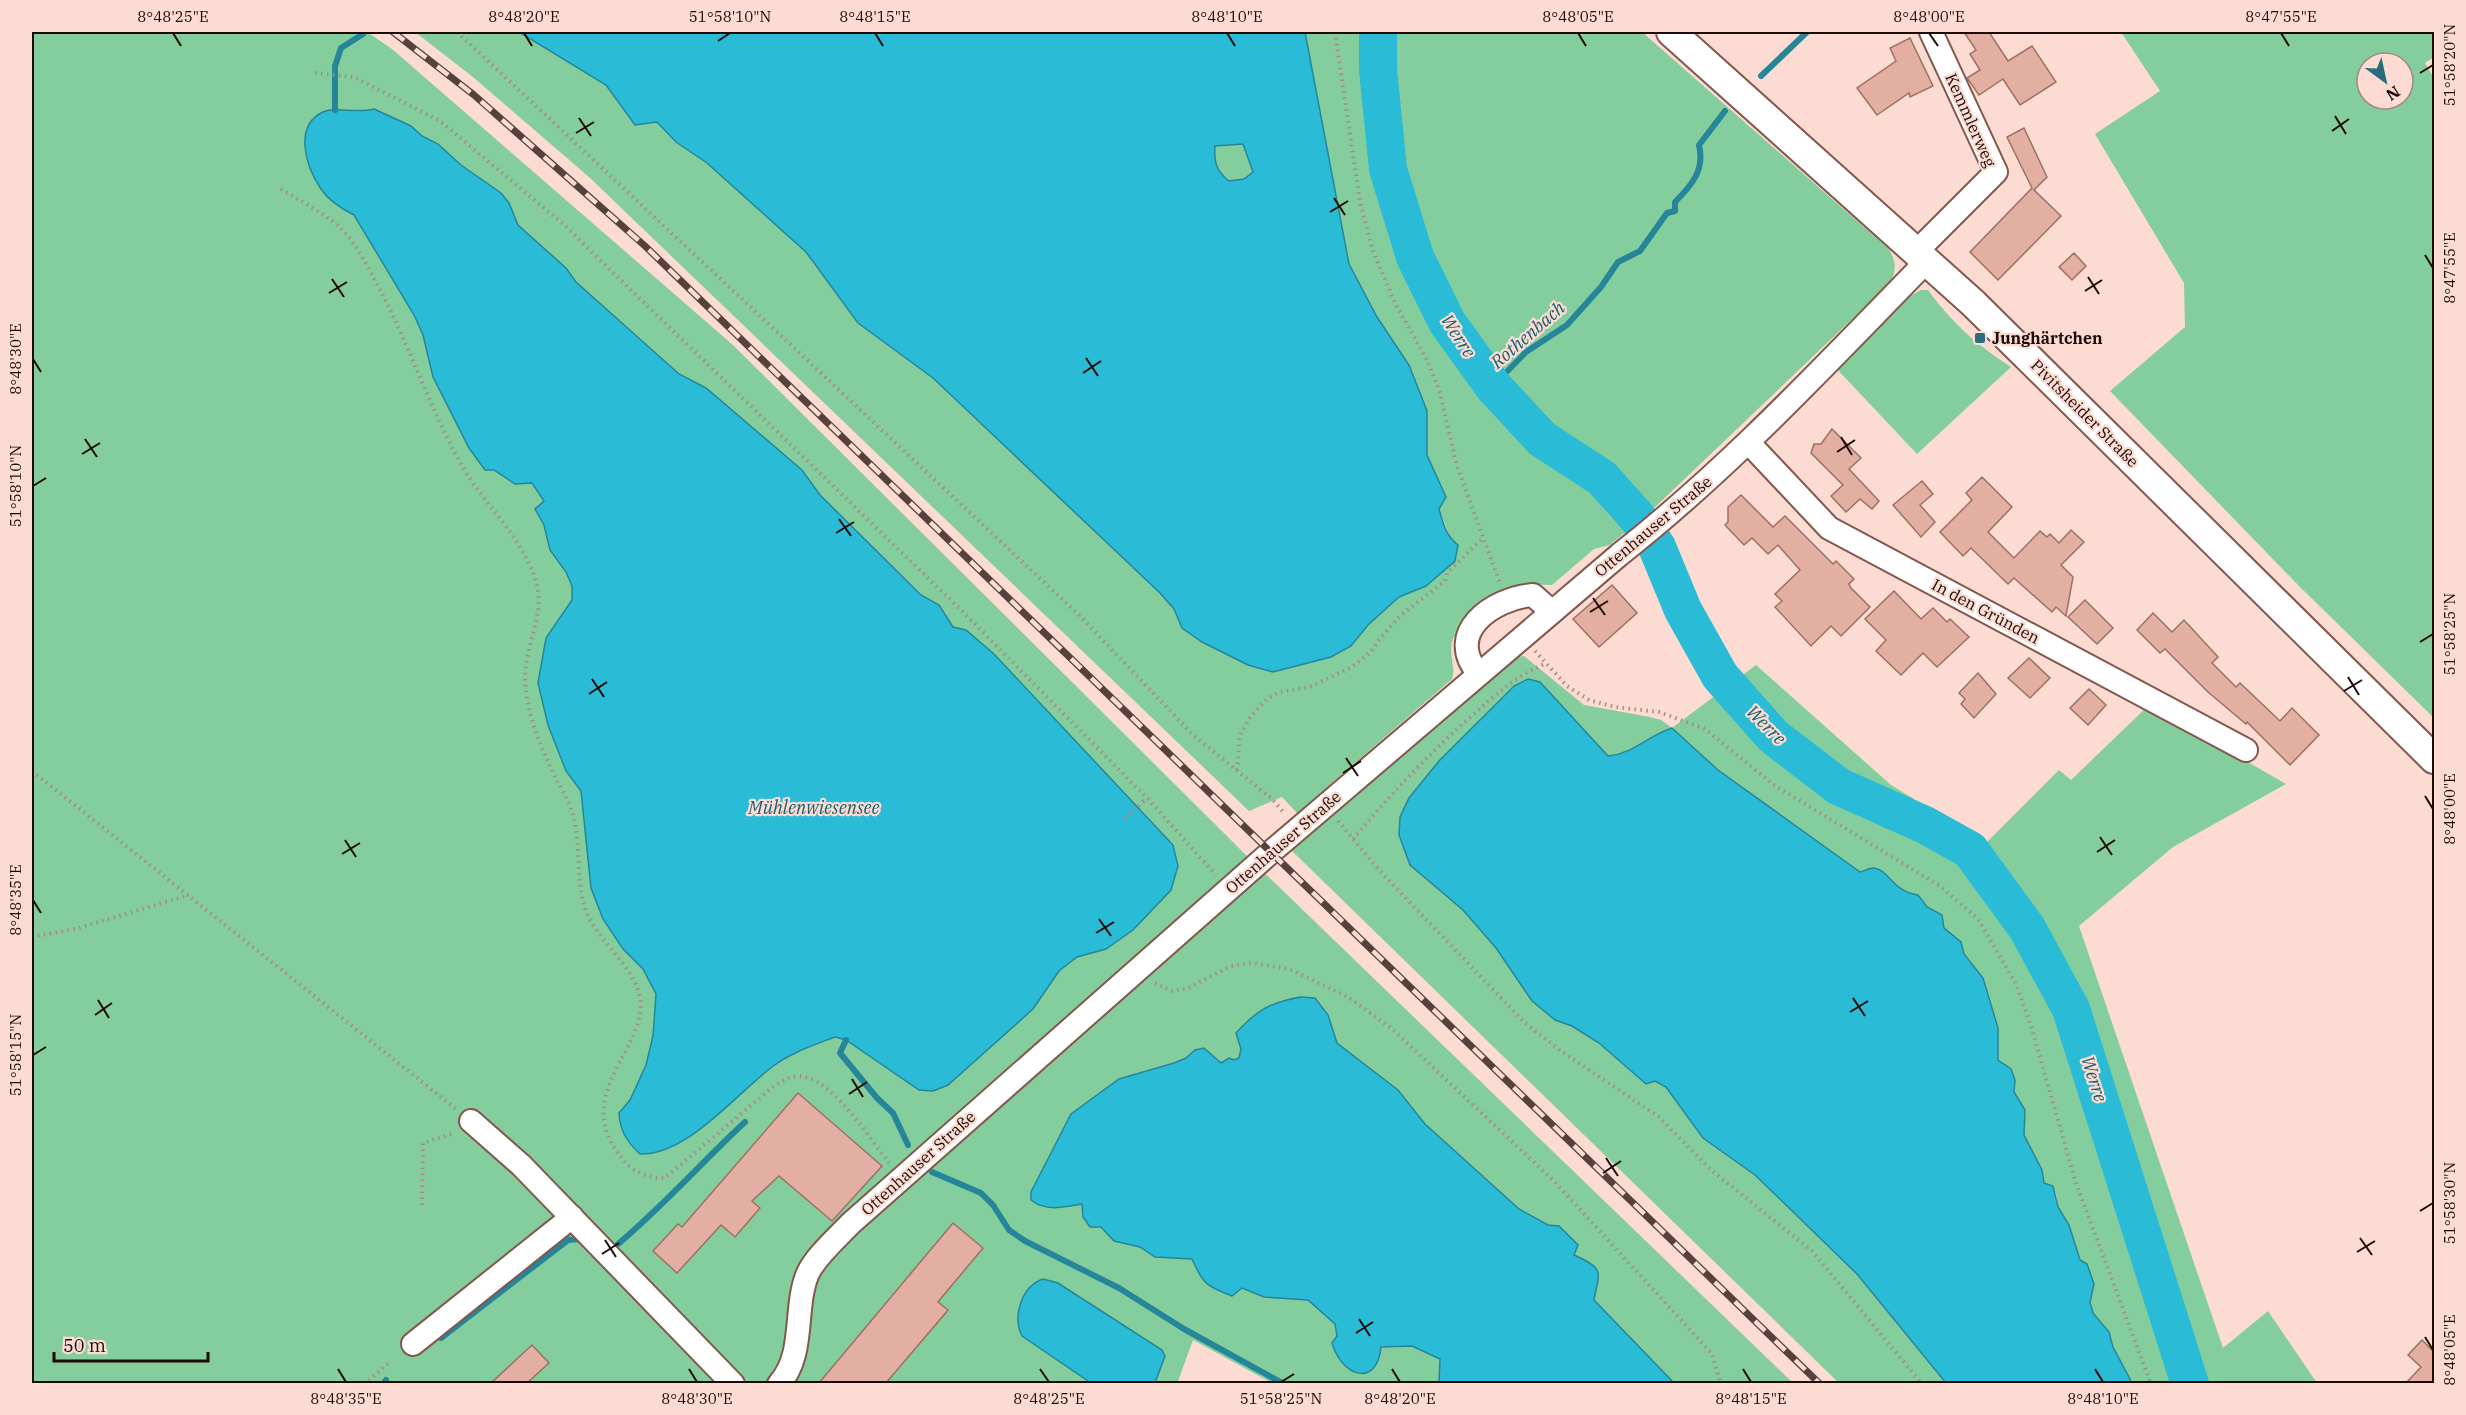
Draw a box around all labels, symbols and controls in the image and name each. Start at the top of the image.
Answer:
text: 8°48'25"E [137,7,209,26]
text: 8°48'20"E [488,7,560,26]
text: 51°58'10"N [689,7,771,26]
text: 8°48'15"E [839,7,911,26]
text: 8°48'10"E [1191,7,1263,26]
text: 8°48'05"E [1542,7,1614,26]
text: 8°48'00"E [1893,7,1965,26]
text: 8°47'55"E [2245,7,2317,26]
text: 51°58'20"N [2440,24,2459,106]
north arrow [2355,51,2415,111]
street label: Kemmlerweg [1941,70,2001,170]
text: N [2382,82,2404,105]
text: 8°47'55"E [2440,232,2459,304]
water label: Rothenbach [1485,296,1570,374]
water label: Werre [1436,310,1481,362]
text: 8°48'30"E [6,323,25,395]
place label: Junghärtchen [1992,328,2103,348]
marker: Junghärtchen [1973,331,1987,345]
street label: Pivitsheider Straße [2027,355,2143,471]
text: 51°58'10"N [6,445,25,527]
street label: Ottenhauser Straße [1590,471,1716,581]
street label: In den Gründen [1929,574,2043,648]
text: 51°58'25"N [2440,593,2459,675]
water label: Werre [1742,700,1791,749]
text: 8°48'00"E [2440,773,2459,845]
street label: Ottenhauser Straße [1221,786,1345,898]
water label: Mühlenwiesensee [747,796,880,819]
text: 8°48'35"E [6,864,25,936]
text: 51°58'15"N [6,1014,25,1096]
water label: Werre [2076,1053,2113,1105]
street label: Ottenhauser Straße [857,1106,979,1220]
text: 51°58'30"N [2440,1162,2459,1244]
text: 8°48'05"E [2440,1314,2459,1386]
scale bar [54,1325,208,1363]
text: 50 m [63,1334,106,1357]
text: 8°48'35"E [310,1389,382,1408]
text: 8°48'30"E [661,1389,733,1408]
text: 8°48'25"E [1013,1389,1085,1408]
text: 51°58'25"N [1240,1389,1322,1408]
text: 8°48'20"E [1364,1389,1436,1408]
text: 8°48'15"E [1715,1389,1787,1408]
text: 8°48'10"E [2067,1389,2139,1408]

